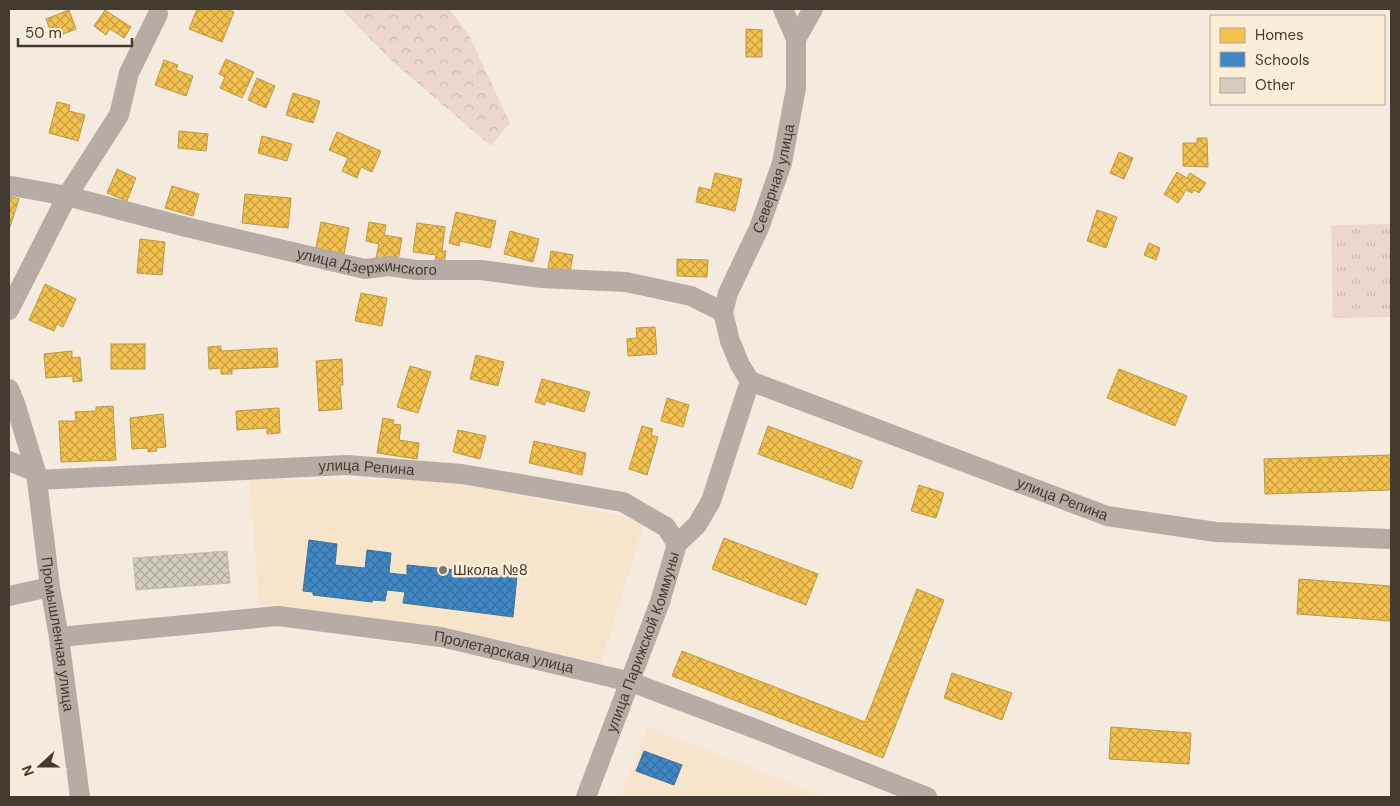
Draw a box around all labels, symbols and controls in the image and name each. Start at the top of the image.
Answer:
scale bar [18,15,131,47]
legend [1210,15,1385,105]
text: 50 m [25,23,62,43]
text: Homes [1255,25,1304,45]
text: Schools [1255,50,1310,70]
text: Other [1255,75,1296,95]
street label: Северная улица [748,122,799,236]
street label: улица Дзержинского [295,243,437,280]
street label: улица Репина [318,455,416,480]
street label: улица Репина [1014,473,1112,526]
street label: улица Парижской Коммуны [601,550,684,735]
street label: Промышленная улица [36,556,79,713]
place label: Школа №8 [453,560,528,580]
marker: Школа №8 [437,564,449,576]
street label: Пролетарская улица [433,626,577,678]
north arrow [15,741,65,791]
text: N [18,763,38,779]

